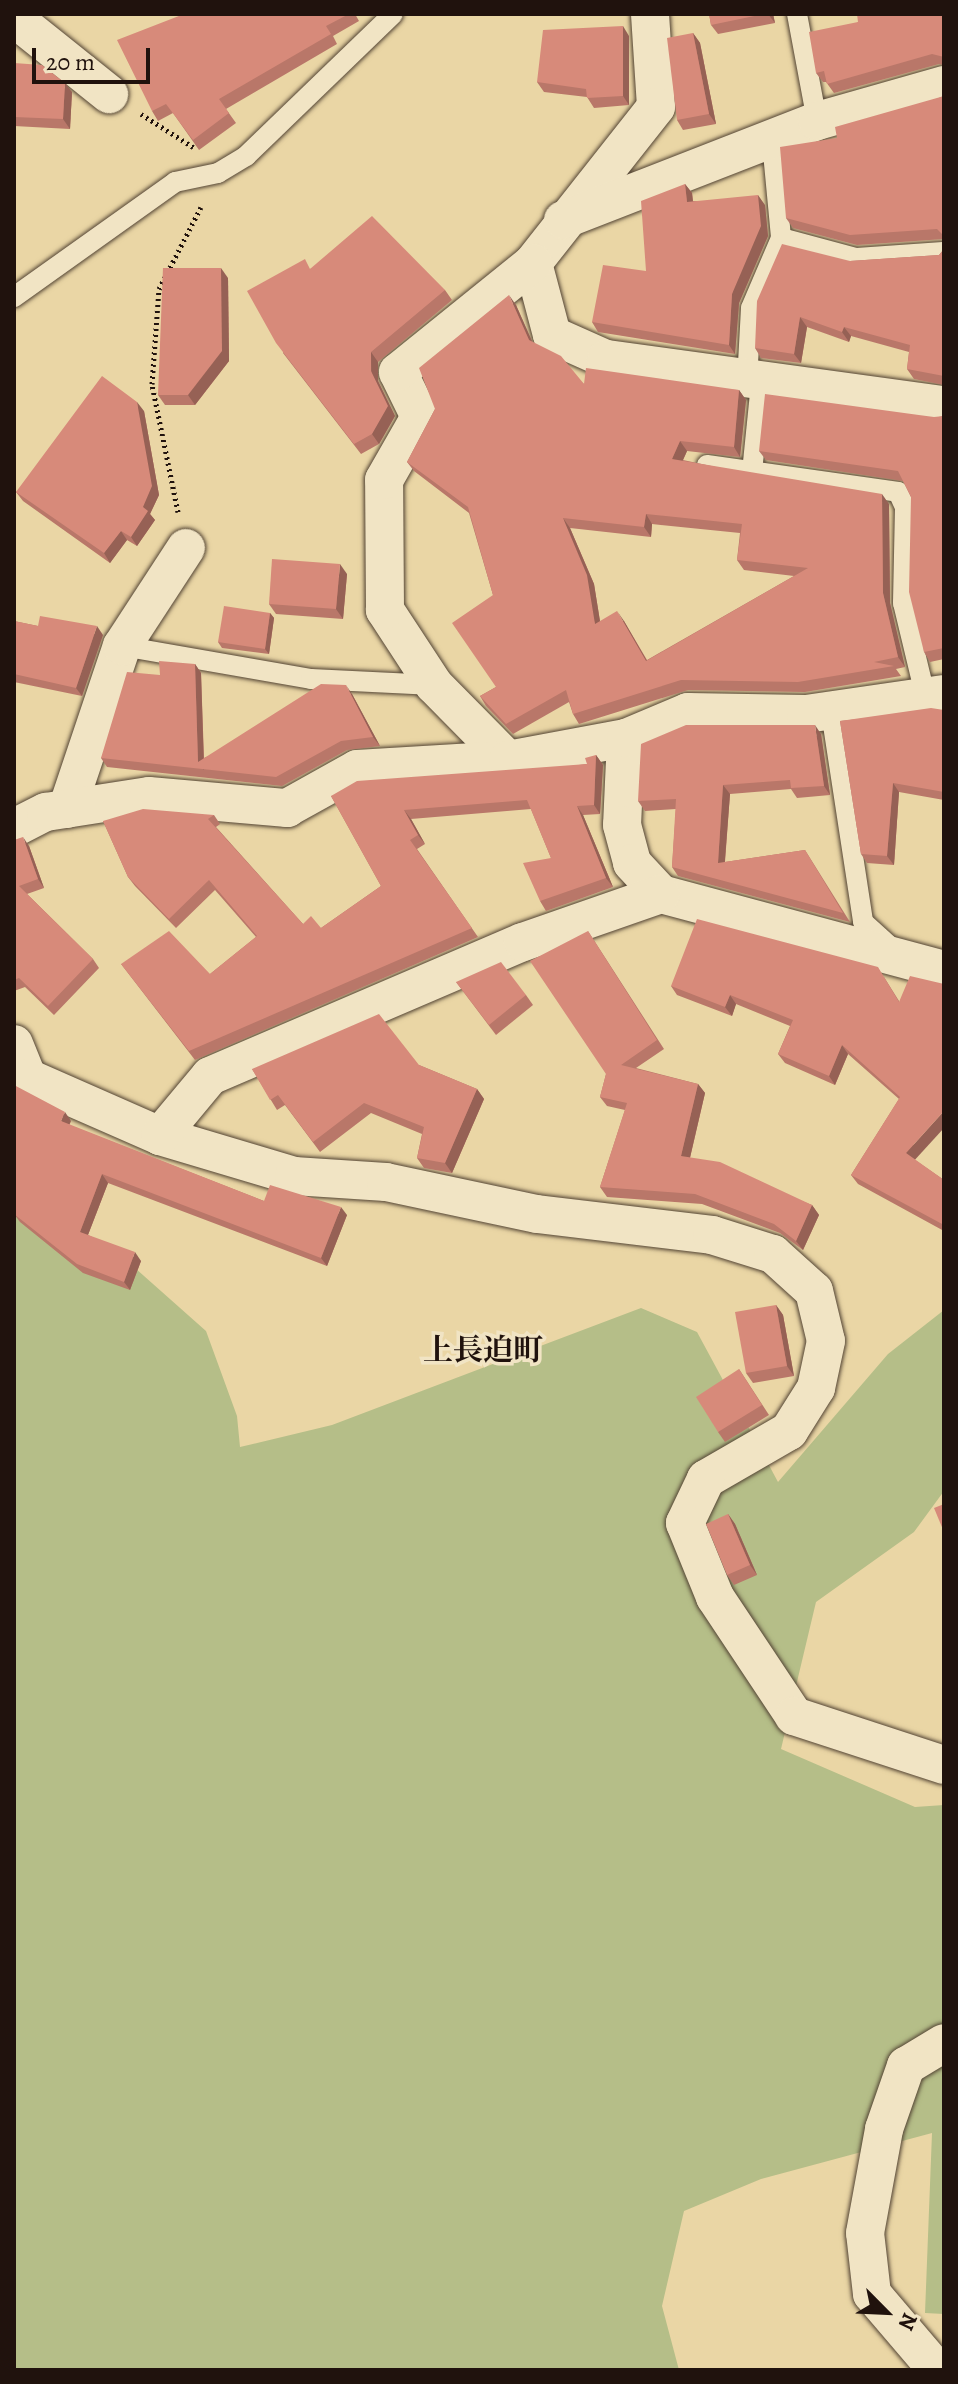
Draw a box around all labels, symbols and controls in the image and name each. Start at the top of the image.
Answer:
scale bar [36,32,154,82]
text: 20 m [46,46,95,78]
district label: 上長迫町 [423,1332,543,1368]
north arrow [846,2272,926,2352]
text: N [891,2308,925,2335]

